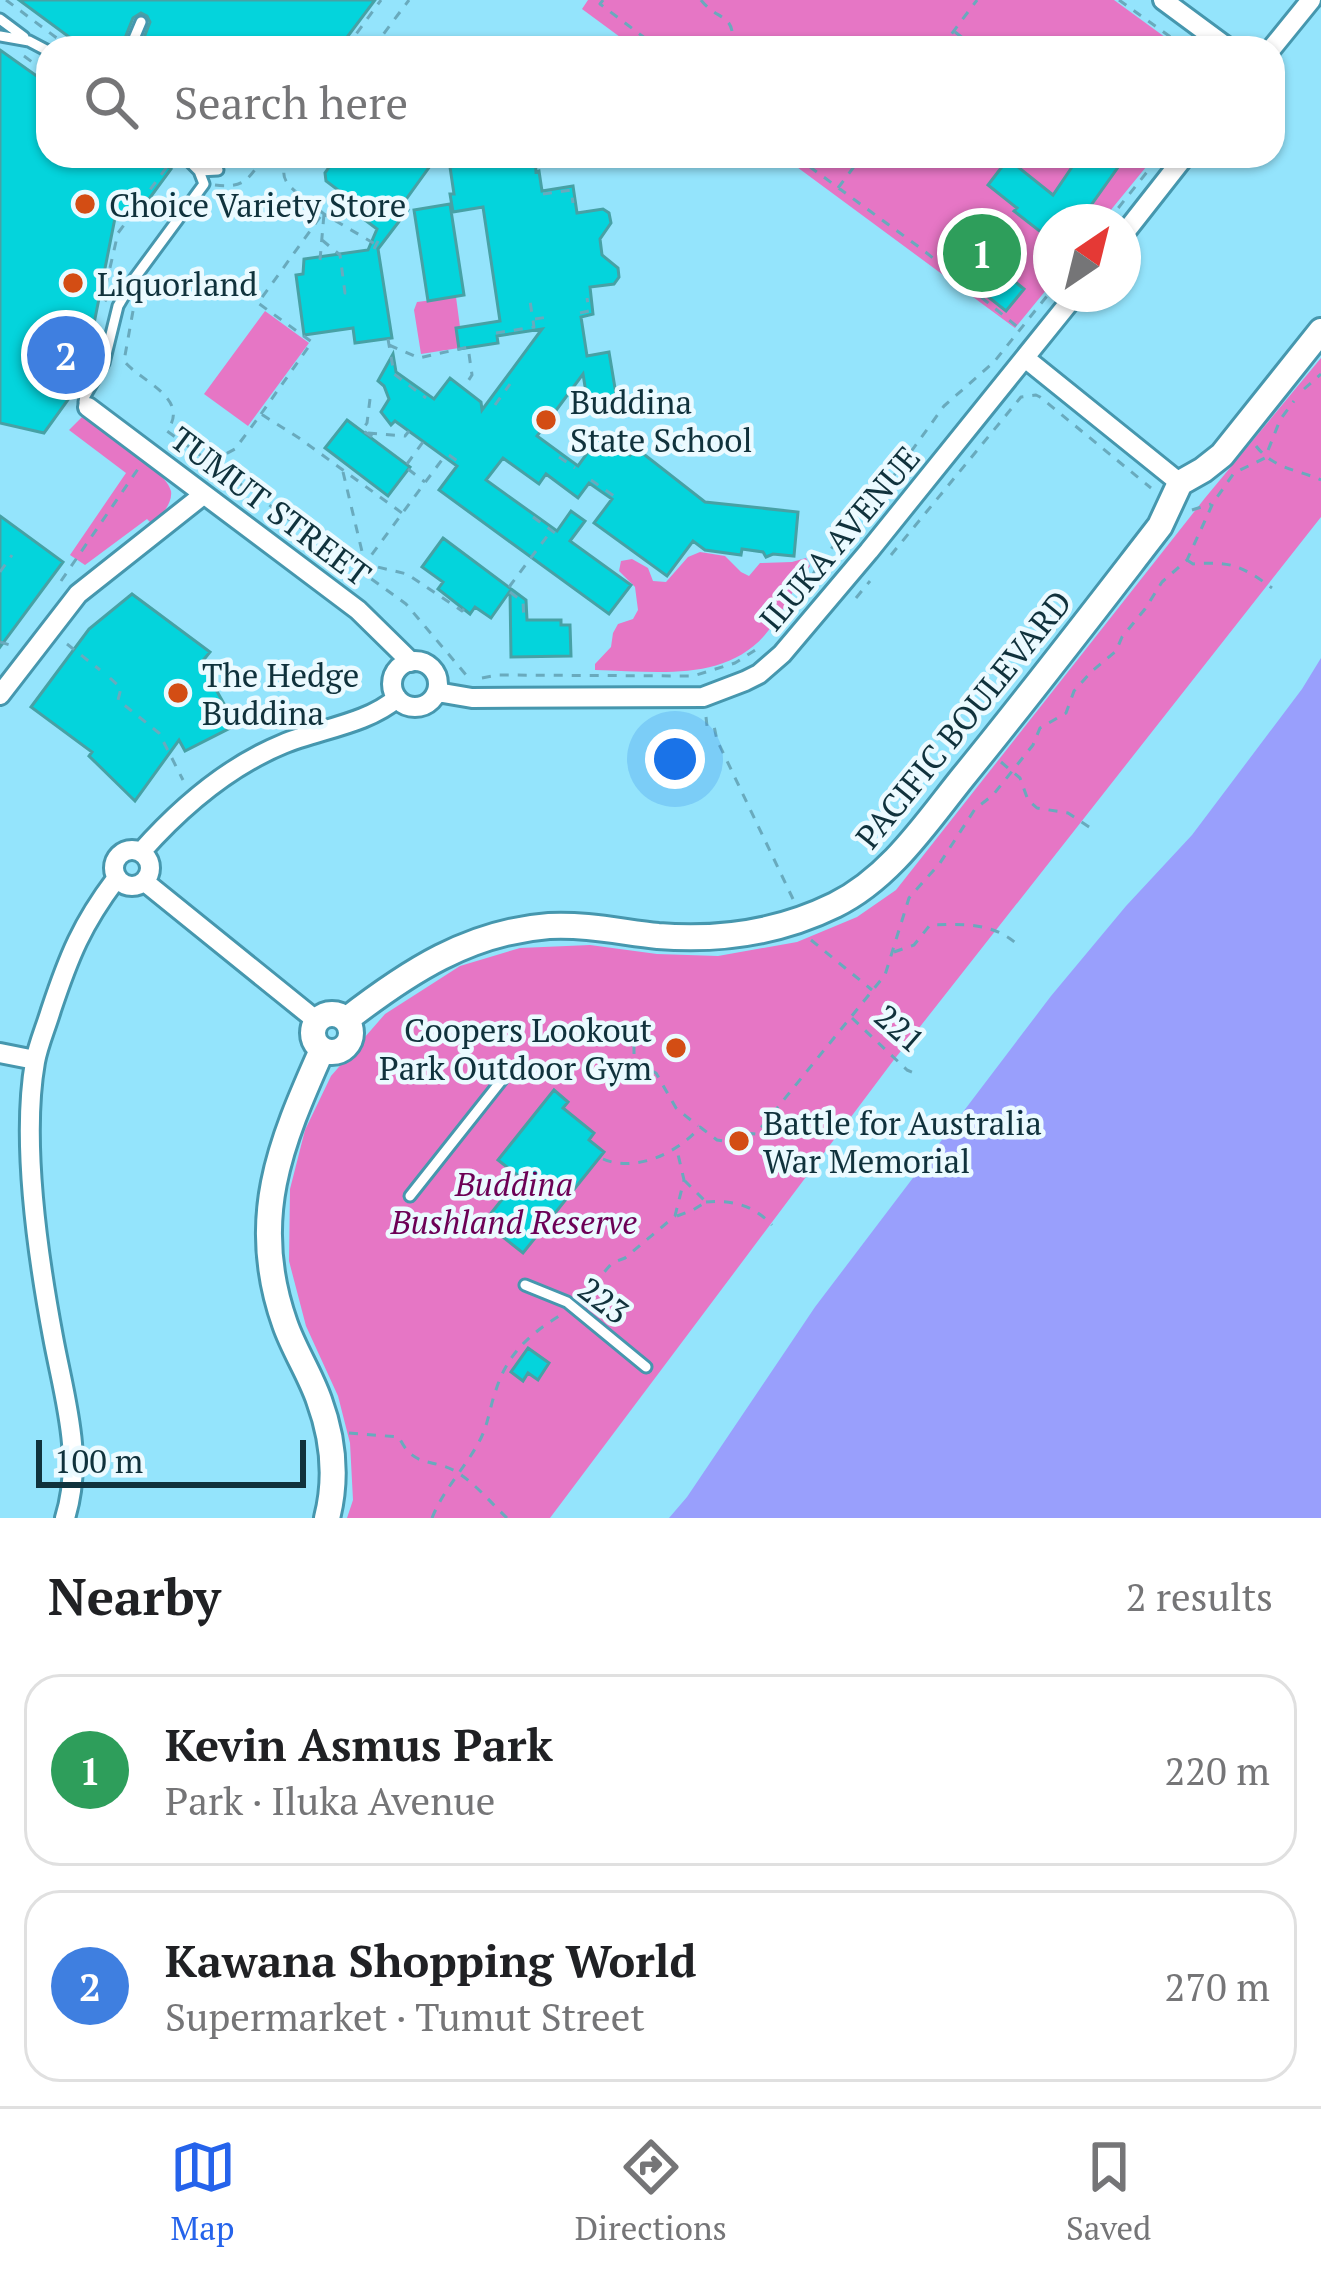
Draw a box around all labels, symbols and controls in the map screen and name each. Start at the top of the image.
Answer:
search box [36,36,1285,168]
icon: search [78,69,144,135]
text: Search here [174,72,408,132]
place label: Choice Variety Store [109,183,406,226]
marker: Choice Variety Store [72,191,98,217]
north arrow [1033,204,1141,312]
pin: 1 [943,208,1021,298]
place label: Liquorland [97,262,258,305]
marker: Liquorland [60,270,86,296]
pin: 2 [27,310,105,400]
place label: Buddina State School [570,380,752,461]
marker: Buddina State School [533,407,559,433]
street label: TUMUT STREET [162,417,380,595]
street label: ILUKA AVENUE [749,437,929,639]
street label: PACIFIC BOULEVARD [846,581,1080,857]
place label: The Hedge Buddina [202,653,359,734]
marker: The Hedge Buddina [165,680,191,706]
your location [645,729,705,789]
street label: 221 [866,994,934,1062]
place label: Coopers Lookout Park Outdoor Gym [379,1008,652,1089]
marker: Coopers Lookout Park Outdoor Gym [663,1035,689,1061]
place label: Battle for Australia War Memorial [763,1101,1042,1182]
marker: Battle for Australia War Memorial [726,1128,752,1154]
park label: Buddina Bushland Reserve [390,1162,637,1243]
street label: 223 [570,1267,638,1333]
scale bar [36,1434,306,1487]
text: 100 m [54,1439,143,1482]
text: Nearby [48,1562,221,1630]
text: 2 results [1126,1570,1273,1622]
text: Kevin Asmus Park [165,1714,553,1774]
text: 1 [79,1744,101,1796]
text: 220 m [1165,1744,1270,1796]
text: Park · Iluka Avenue [165,1774,495,1826]
text: Kawana Shopping World [165,1930,697,1990]
text: 2 [79,1960,101,2012]
text: 270 m [1165,1960,1270,2012]
text: Supermarket · Tumut Street [165,1990,645,2042]
tab: Map [170,2134,236,2249]
tab: Directions [575,2134,727,2249]
tab: Saved [1066,2134,1151,2249]

